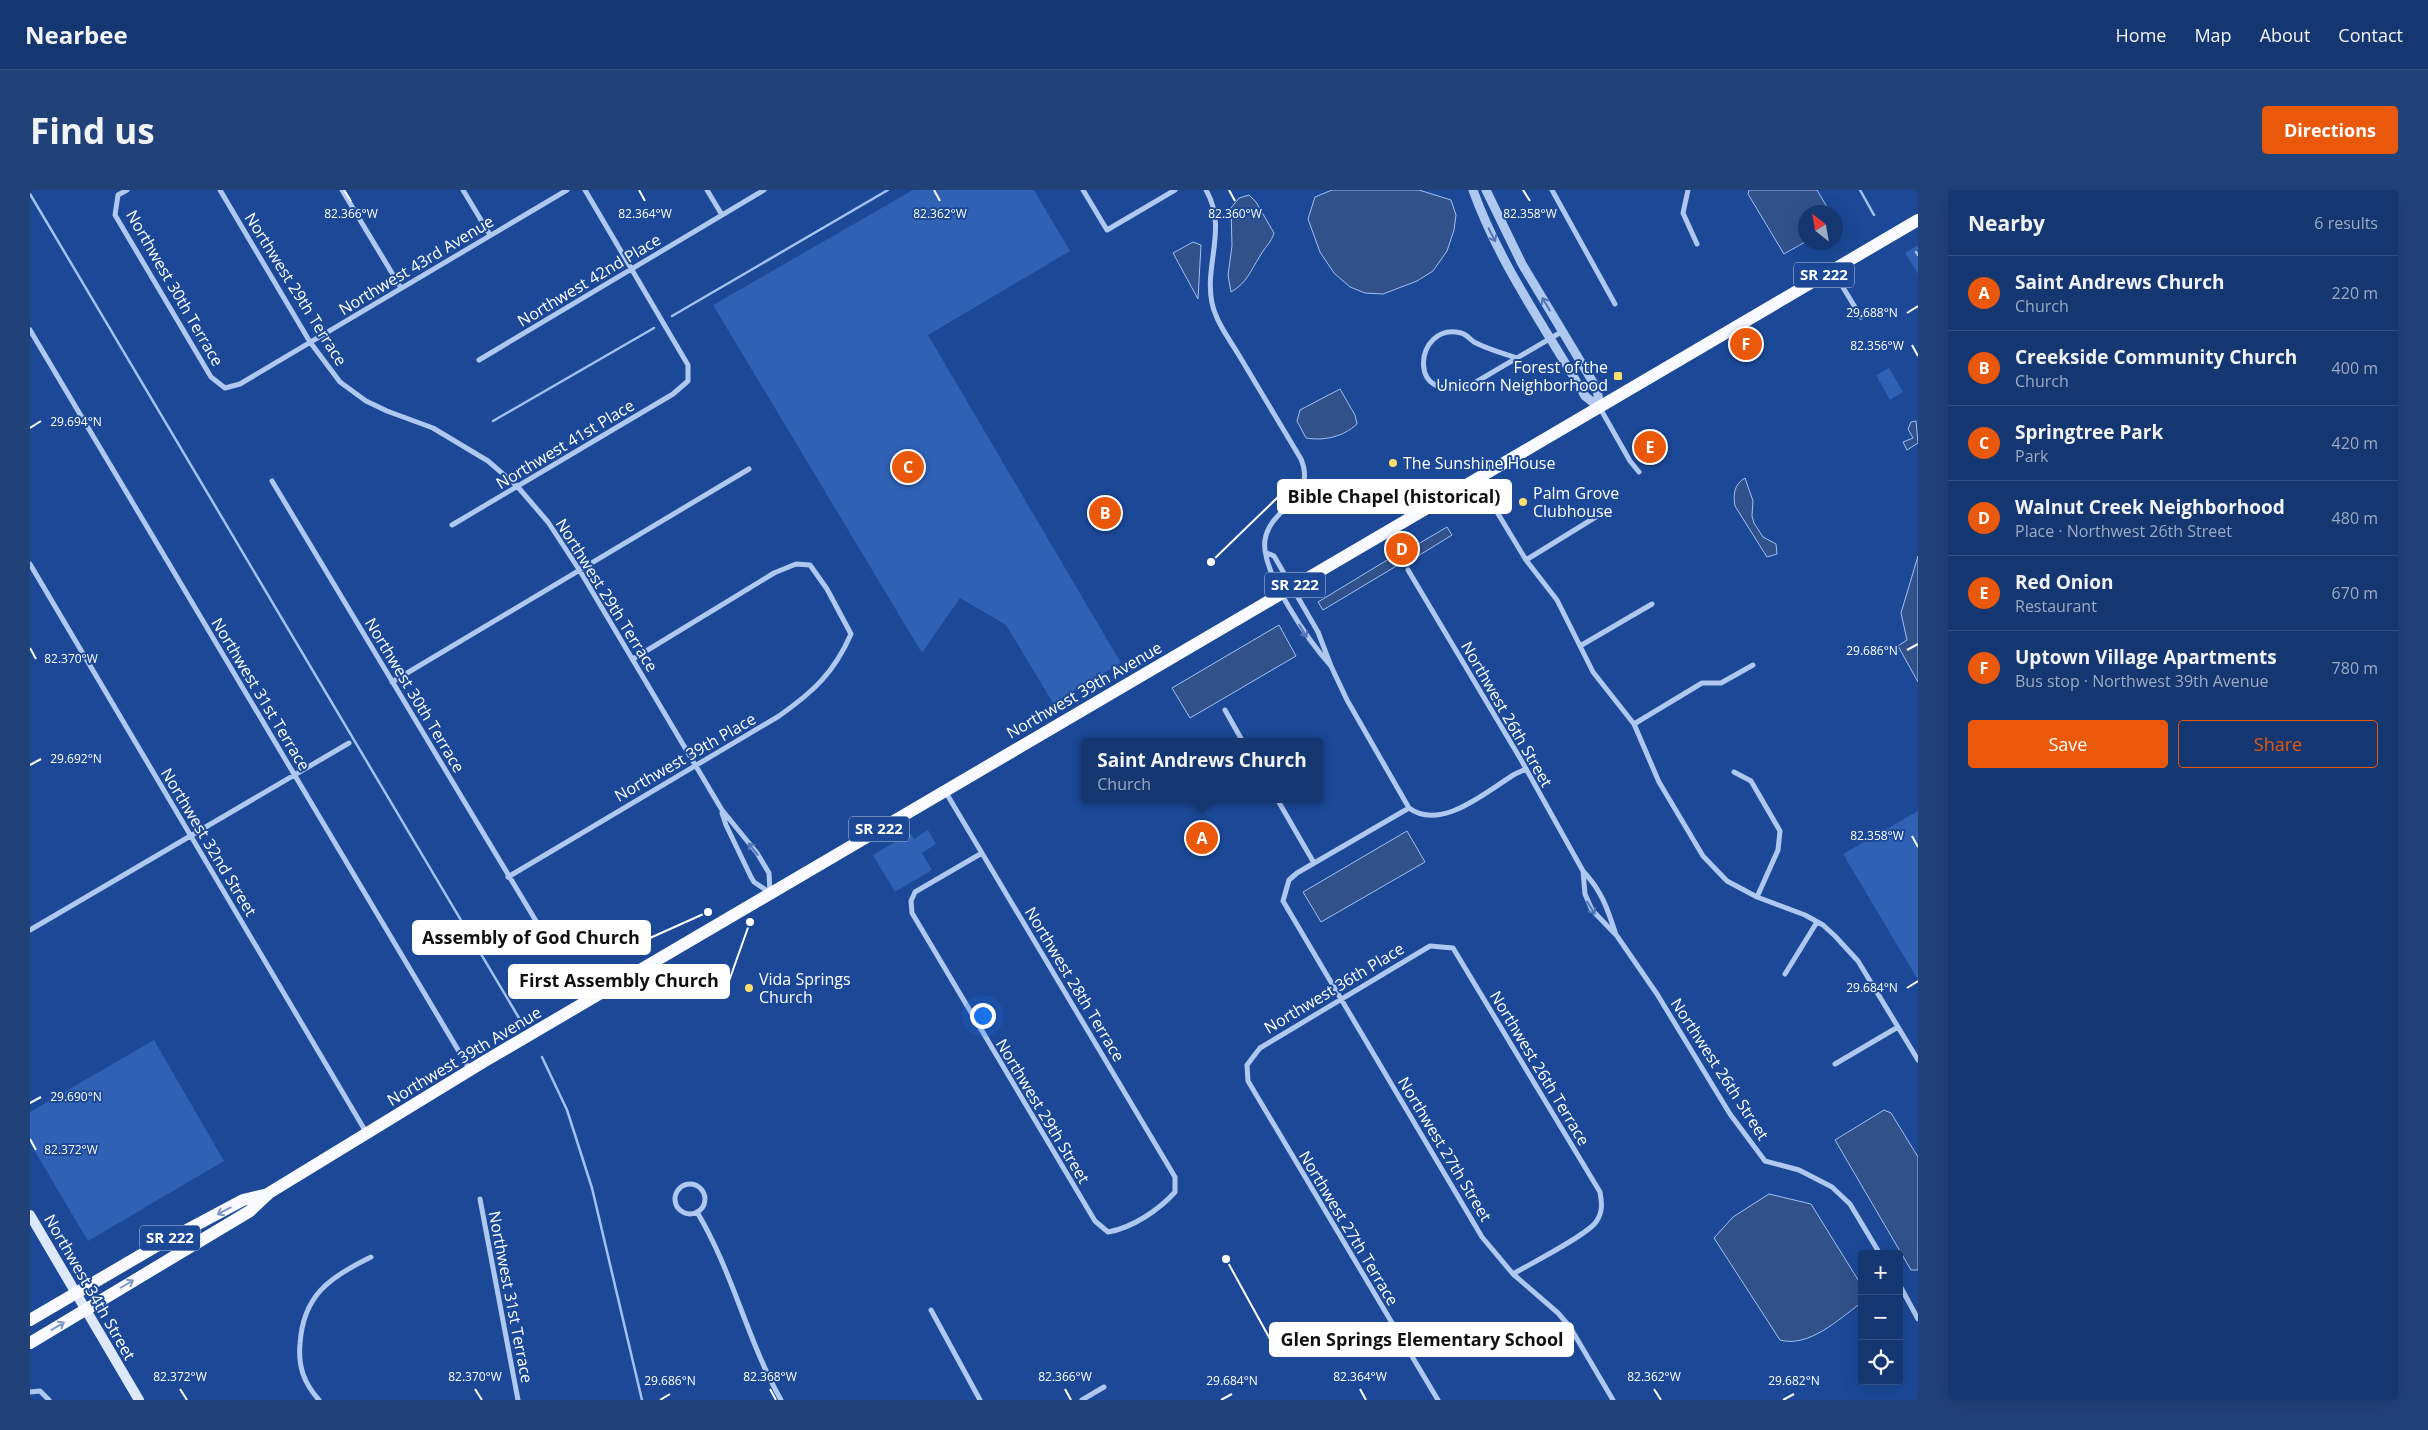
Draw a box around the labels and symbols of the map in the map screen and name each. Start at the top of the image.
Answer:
text: 82.366°W [324,205,378,222]
text: 82.364°W [618,205,672,222]
text: 82.362°W [913,205,967,222]
text: 82.360°W [1208,205,1262,222]
text: 82.358°W [1503,205,1557,222]
north arrow [1798,205,1843,250]
street label: Northwest 30th Terrace [121,206,229,370]
street label: Northwest 29th Terrace [240,208,352,370]
street label: Northwest 43rd Avenue [334,210,498,320]
one-way arrow [1488,227,1497,242]
street label: Northwest 42nd Place [513,228,665,332]
road number: SR 222 [1794,262,1854,288]
one-way arrow [1540,297,1550,311]
text: 29.688°N [1846,304,1898,321]
pin: F [1730,325,1762,363]
text: 82.356°W [1850,337,1904,354]
place label: Forest of the Unicorn Neighborhood [1436,356,1608,396]
marker: Forest of the Unicorn Neighborhood [1612,370,1624,382]
street label: Northwest 41st Place [492,394,638,494]
text: 29.694°N [50,413,102,430]
pin: E [1634,428,1666,466]
pin: C [892,448,924,486]
place label: The Sunshine House [1403,452,1555,474]
marker: The Sunshine House [1387,457,1399,469]
callout: Bible Chapel (historical) [1278,480,1511,513]
place label: Palm Grove Clubhouse [1533,482,1619,522]
text: Bible Chapel (historical) [1288,484,1500,508]
pin: B [1089,494,1121,532]
marker: Palm Grove Clubhouse [1517,496,1529,508]
street label: Northwest 29th Terrace [551,514,663,676]
pin: D [1386,530,1418,568]
road number: SR 222 [1265,572,1325,598]
street label: Northwest 31st Terrace [207,613,315,775]
street label: Northwest 30th Terrace [360,613,470,777]
one-way arrow [1299,624,1309,638]
street label: Northwest 39th Avenue [1002,636,1166,744]
street label: Northwest 26th Street [1456,637,1558,791]
text: 29.686°N [1846,642,1898,659]
text: 82.370°W [44,650,98,667]
street label: Northwest 39th Place [610,708,760,806]
text: 29.692°N [50,750,102,767]
street label: Northwest 32nd Street [156,764,262,920]
road number: SR 222 [849,816,909,842]
pin: A [1186,819,1218,857]
text: 82.358°W [1850,827,1904,844]
one-way arrow [748,843,759,856]
one-way arrow [1587,901,1597,915]
street label: Northwest 28th Terrace [1020,902,1130,1066]
callout: Assembly of God Church [413,921,650,954]
text: Assembly of God Church [422,925,640,949]
street label: Northwest 36th Place [1260,937,1408,1039]
callout: First Assembly Church [509,965,729,998]
text: First Assembly Church [519,968,719,992]
place label: Vida Springs Church [759,968,851,1008]
text: 29.684°N [1846,979,1898,996]
marker: Vida Springs Church [743,982,755,994]
street label: Northwest 26th Terrace [1485,986,1595,1150]
street label: Northwest 26th Street [1666,994,1774,1145]
street label: Northwest 39th Avenue [383,1001,545,1111]
your location [970,1003,996,1029]
street label: Northwest 29th Street [991,1035,1095,1188]
street label: Northwest 27th Street [1393,1073,1497,1226]
text: 29.690°N [50,1088,102,1105]
text: 82.372°W [44,1141,98,1158]
street label: Northwest 27th Terrace [1294,1146,1404,1310]
one-way arrow [216,1206,231,1216]
street label: Northwest 31st Terrace [484,1209,538,1385]
street label: Northwest 34th Street [39,1210,141,1364]
road number: SR 222 [140,1226,200,1250]
one-way arrow [119,1278,133,1288]
one-way arrow [50,1321,64,1331]
callout: Glen Springs Elementary School [1270,1323,1573,1356]
text: Glen Springs Elementary School [1280,1327,1564,1351]
text: 82.372°W [153,1368,207,1385]
text: 82.370°W [448,1368,502,1385]
text: 82.368°W [743,1368,797,1385]
text: 82.366°W [1038,1368,1092,1385]
text: 82.364°W [1333,1368,1387,1385]
text: 82.362°W [1627,1368,1681,1385]
text: 29.686°N [644,1372,696,1389]
text: 29.684°N [1206,1372,1258,1389]
text: 29.682°N [1768,1372,1820,1389]

